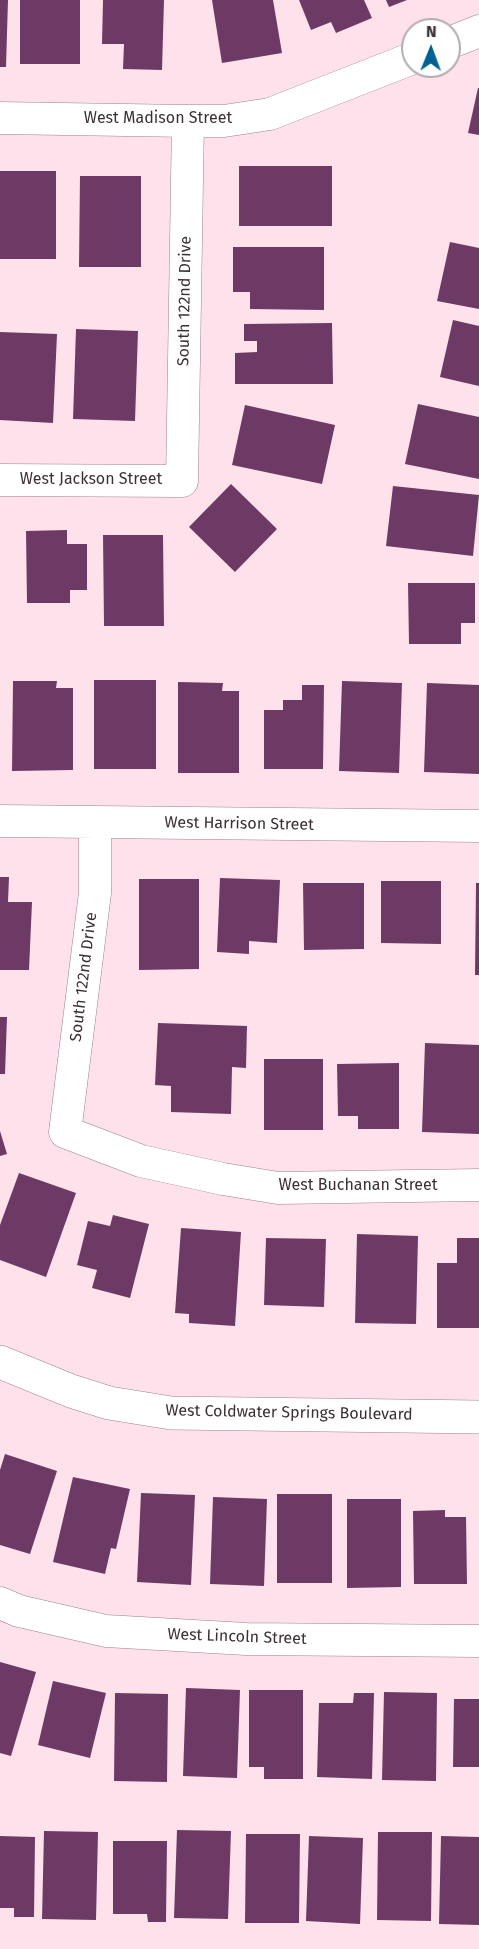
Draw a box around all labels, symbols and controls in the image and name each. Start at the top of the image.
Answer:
north arrow [401,18,461,78]
text: N [426,22,437,41]
street label: West Madison Street [84,109,232,129]
street label: South 122nd Drive [174,236,196,366]
street label: West Jackson Street [20,470,162,490]
street label: West Harrison Street [164,813,314,835]
street label: South 122nd Drive [67,911,101,1043]
street label: West Buchanan Street [278,1176,438,1196]
street label: West Coldwater Springs Boulevard [165,1401,413,1425]
street label: West Lincoln Street [167,1625,307,1649]

